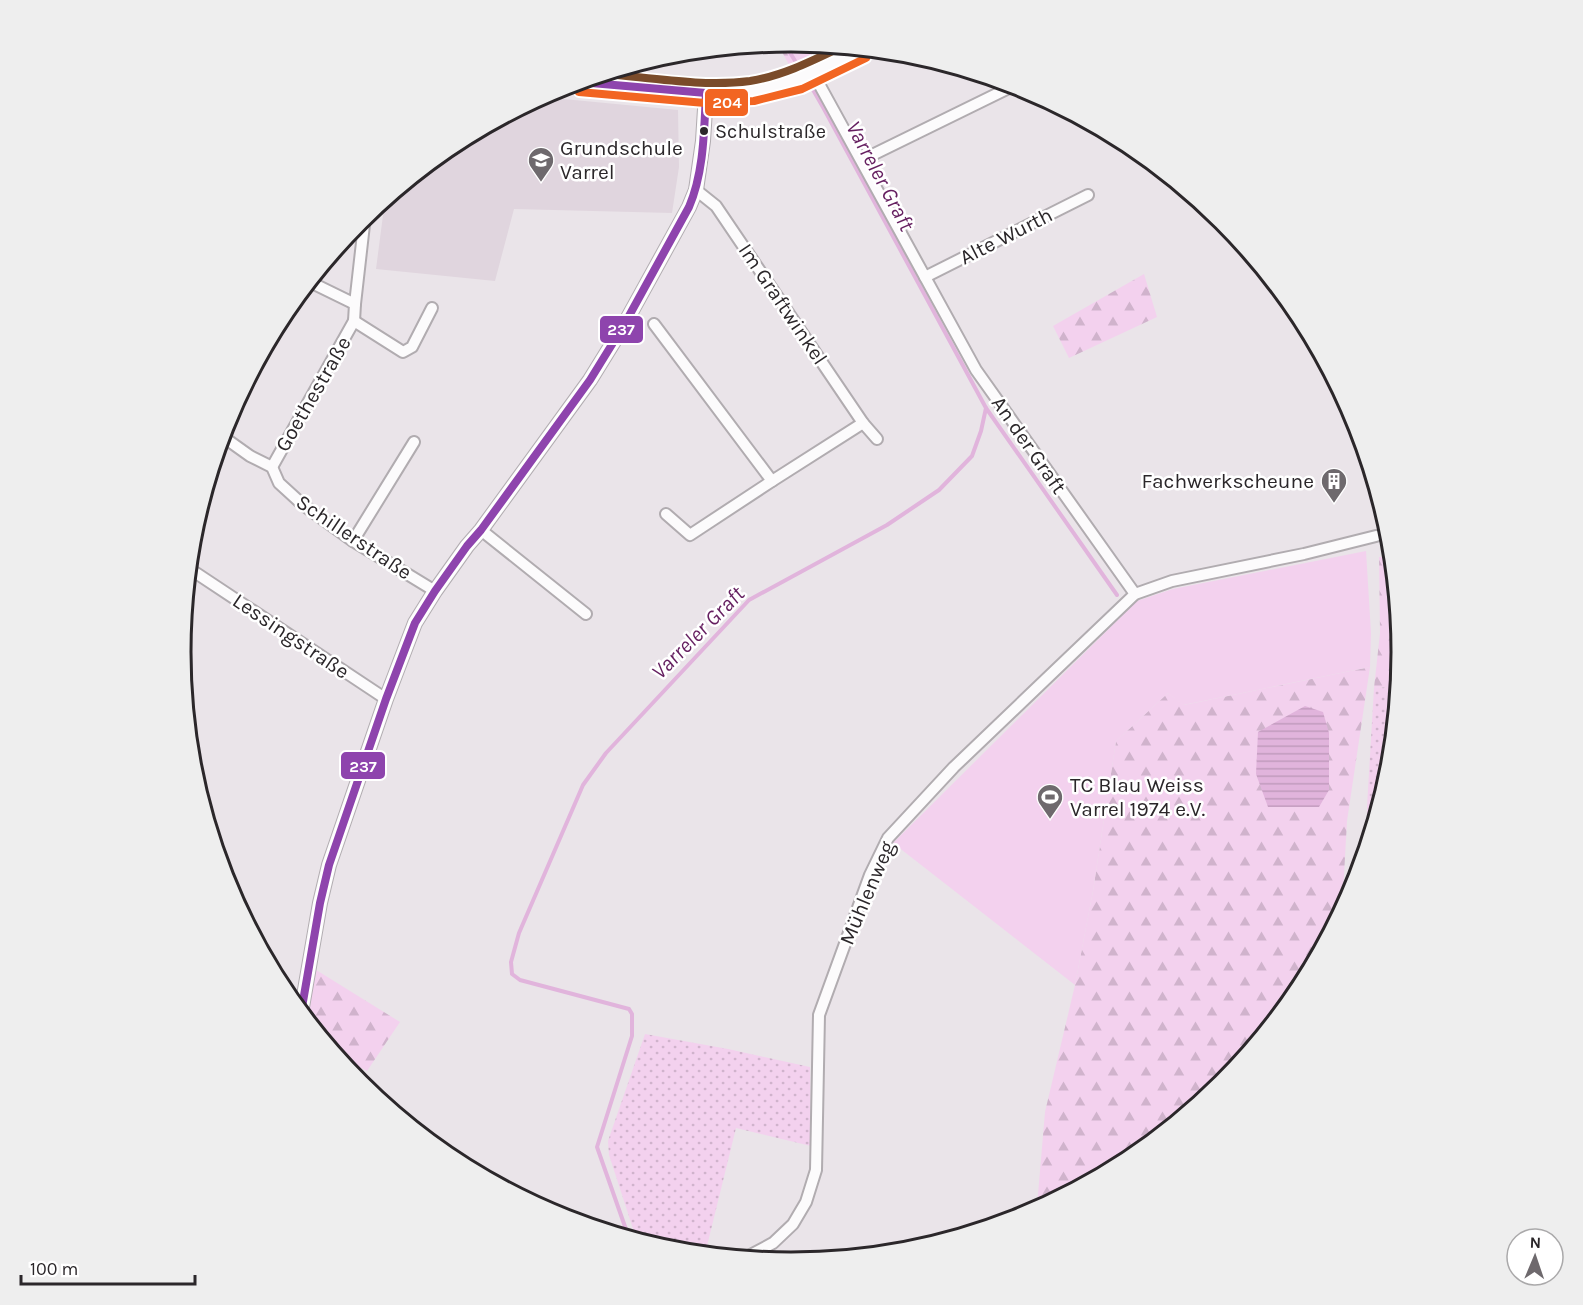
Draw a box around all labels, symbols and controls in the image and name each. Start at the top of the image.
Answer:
line badge: 204 [704,88,749,117]
text: 204 [712,93,742,112]
water label: Varreler Graft [840,117,920,236]
place label: Schulstraße [715,120,826,143]
marker: Schulstraße [698,125,710,137]
place label: Grundschule Varrel [560,136,683,184]
school or university icon: Grundschule Varrel [526,145,556,183]
street label: Alte Wurth [956,202,1056,270]
street label: Im Graftwinkel [734,239,832,369]
line badge: 237 [599,315,644,344]
text: 237 [607,320,635,339]
street label: Goethestraße [270,332,356,456]
street label: An der Graft [987,392,1071,498]
building icon: Fachwerkscheune [1319,466,1349,504]
place label: Fachwerkscheune [1142,469,1314,493]
street label: Schillerstraße [292,489,416,585]
water label: Varreler Graft [646,581,750,685]
street label: Lessingstraße [228,588,354,684]
line badge: 237 [340,751,386,780]
text: 237 [349,757,377,776]
place label: TC Blau Weiss Varrel 1974 e.V. [1070,773,1206,821]
sports icon: TC Blau Weiss Varrel 1974 e.V. [1035,782,1065,820]
street label: Mühlenweg [834,837,900,948]
north arrow [1505,1227,1565,1287]
text: N [1529,1233,1542,1252]
scale bar [21,1248,195,1286]
text: 100 m [30,1258,78,1280]

